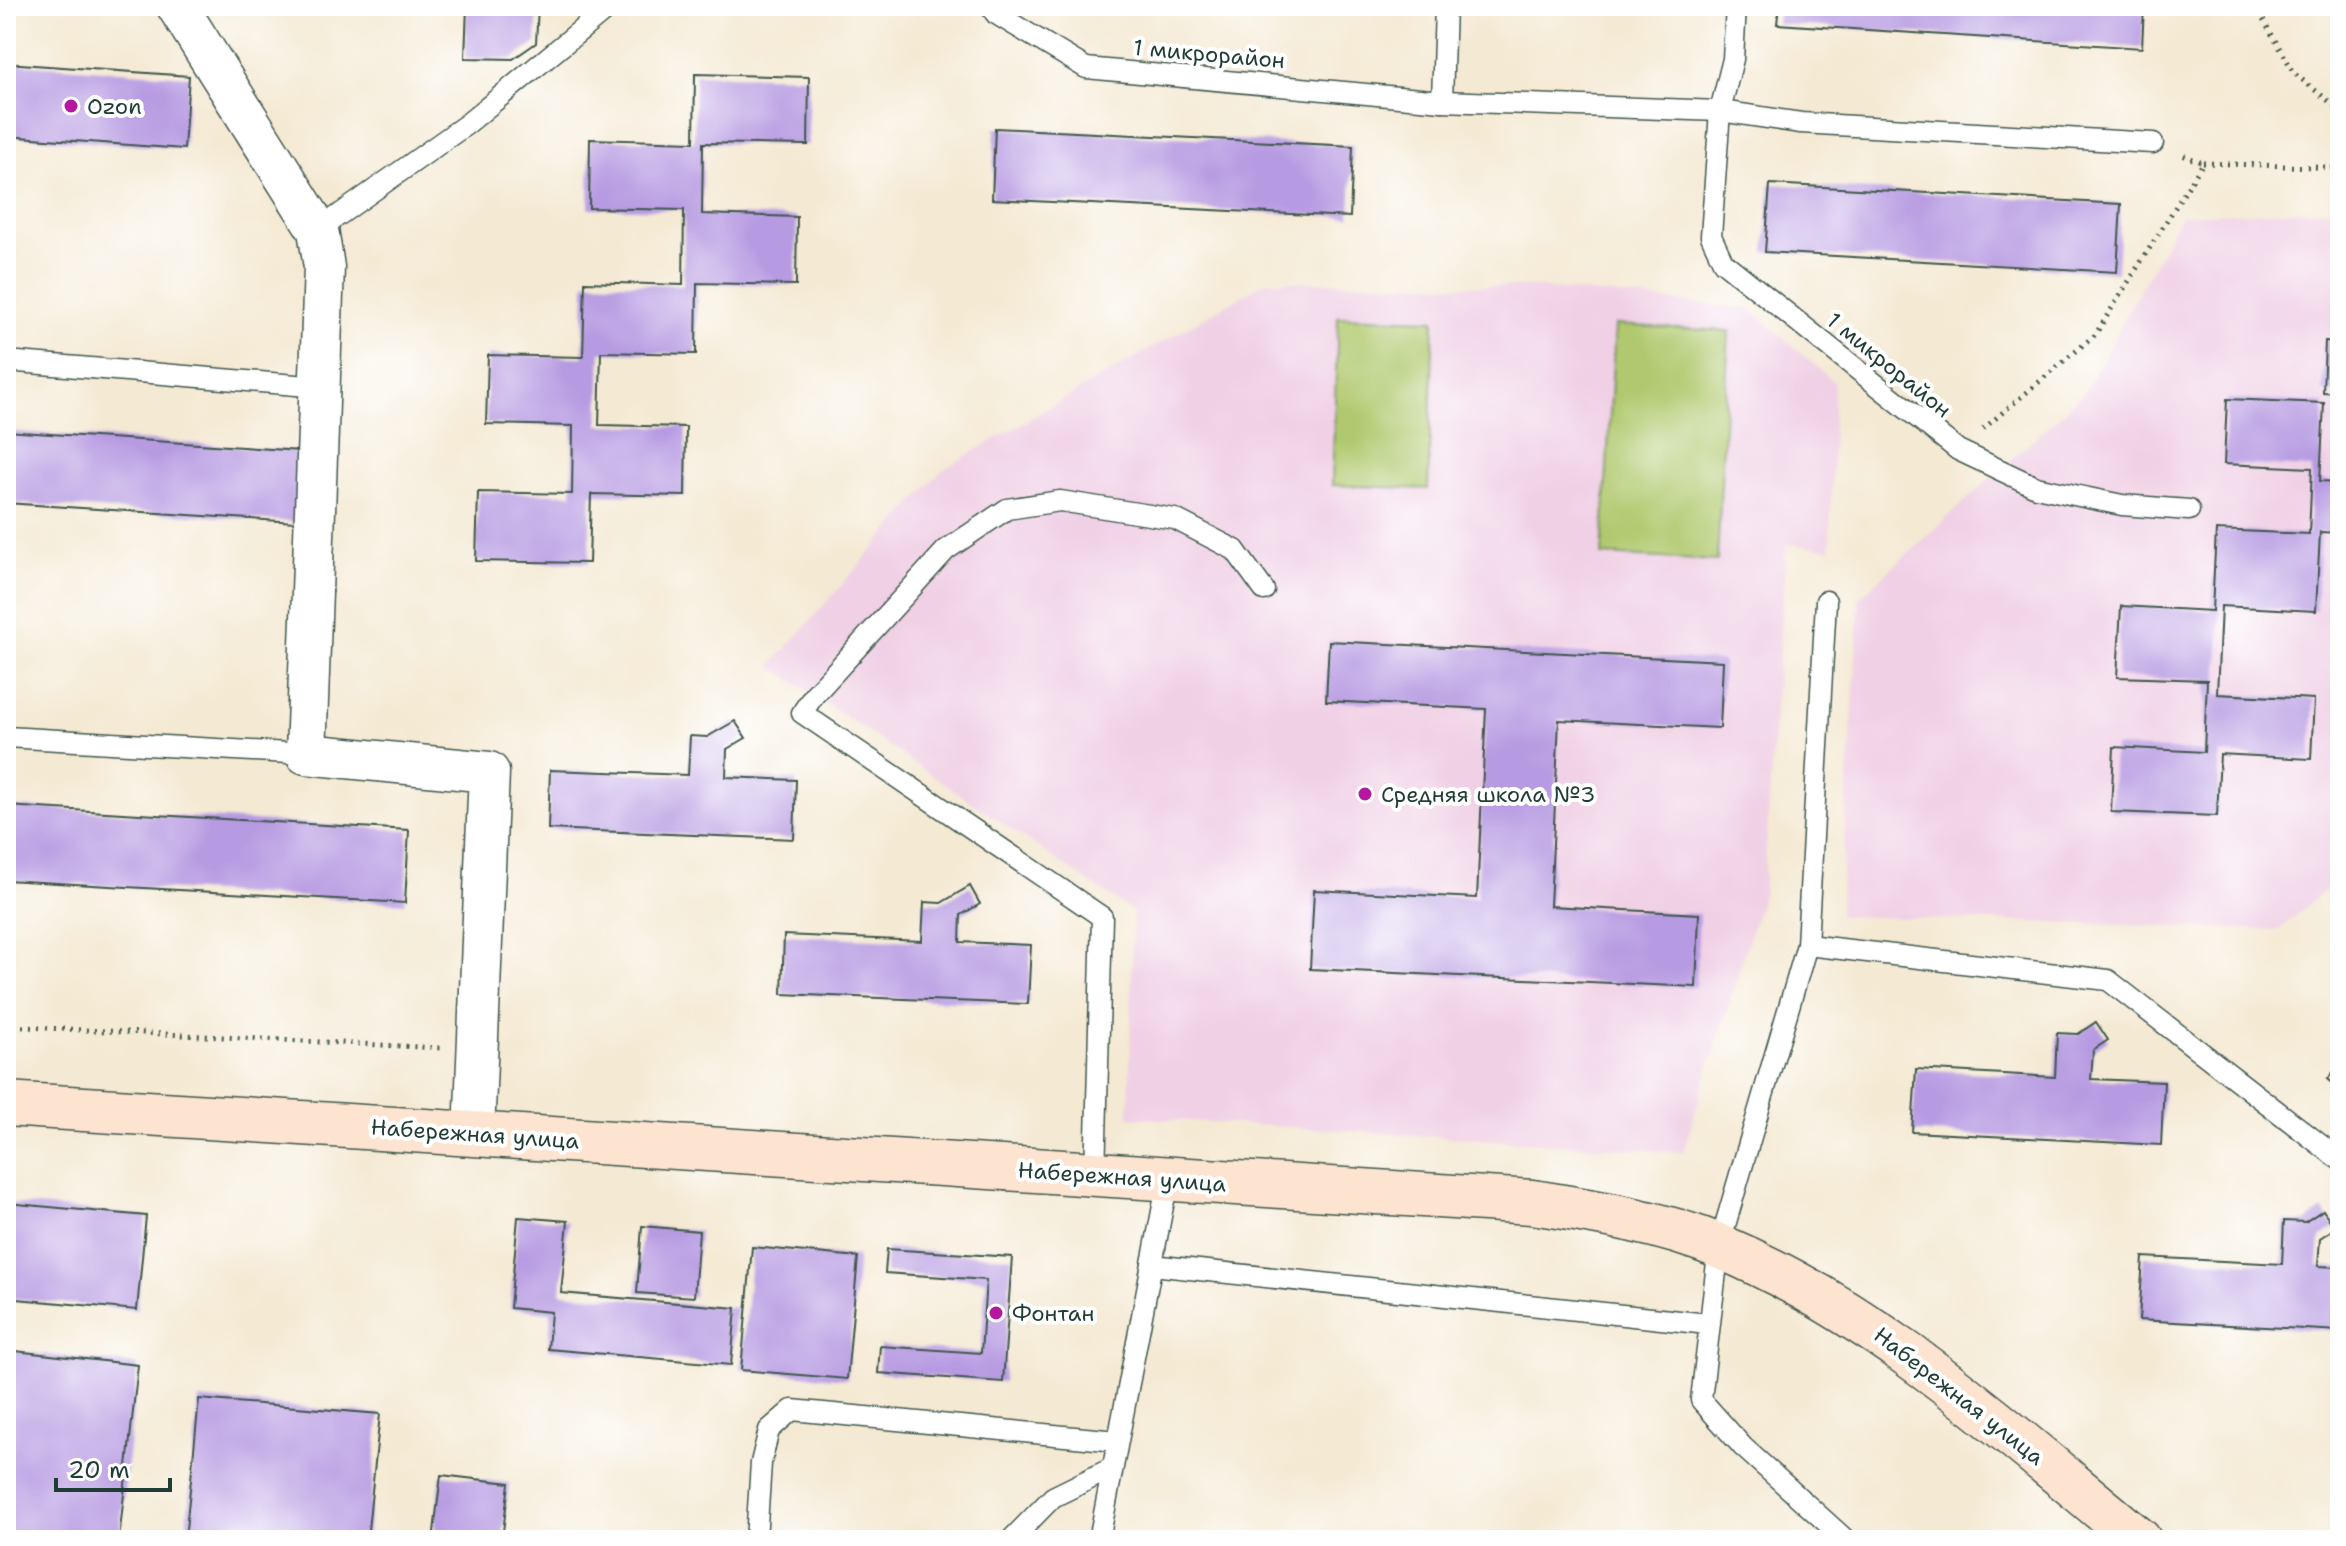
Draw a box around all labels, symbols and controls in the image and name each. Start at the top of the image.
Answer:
street label: 1 микрорайон [1132,33,1286,75]
place label: Ozon [87,92,142,121]
marker: Ozon [62,97,80,115]
street label: 1 микрорайон [1821,306,1957,424]
place label: Средняя школа №3 [1381,780,1595,809]
marker: Средняя школа №3 [1356,785,1374,803]
street label: Набережная улица [370,1112,580,1156]
street label: Набережная улица [1017,1155,1227,1199]
place label: Фонтан [1012,1299,1094,1328]
marker: Фонтан [987,1304,1005,1322]
street label: Набережная улица [1868,1320,2050,1472]
scale bar [56,1442,170,1492]
text: 20 m [68,1454,130,1486]

